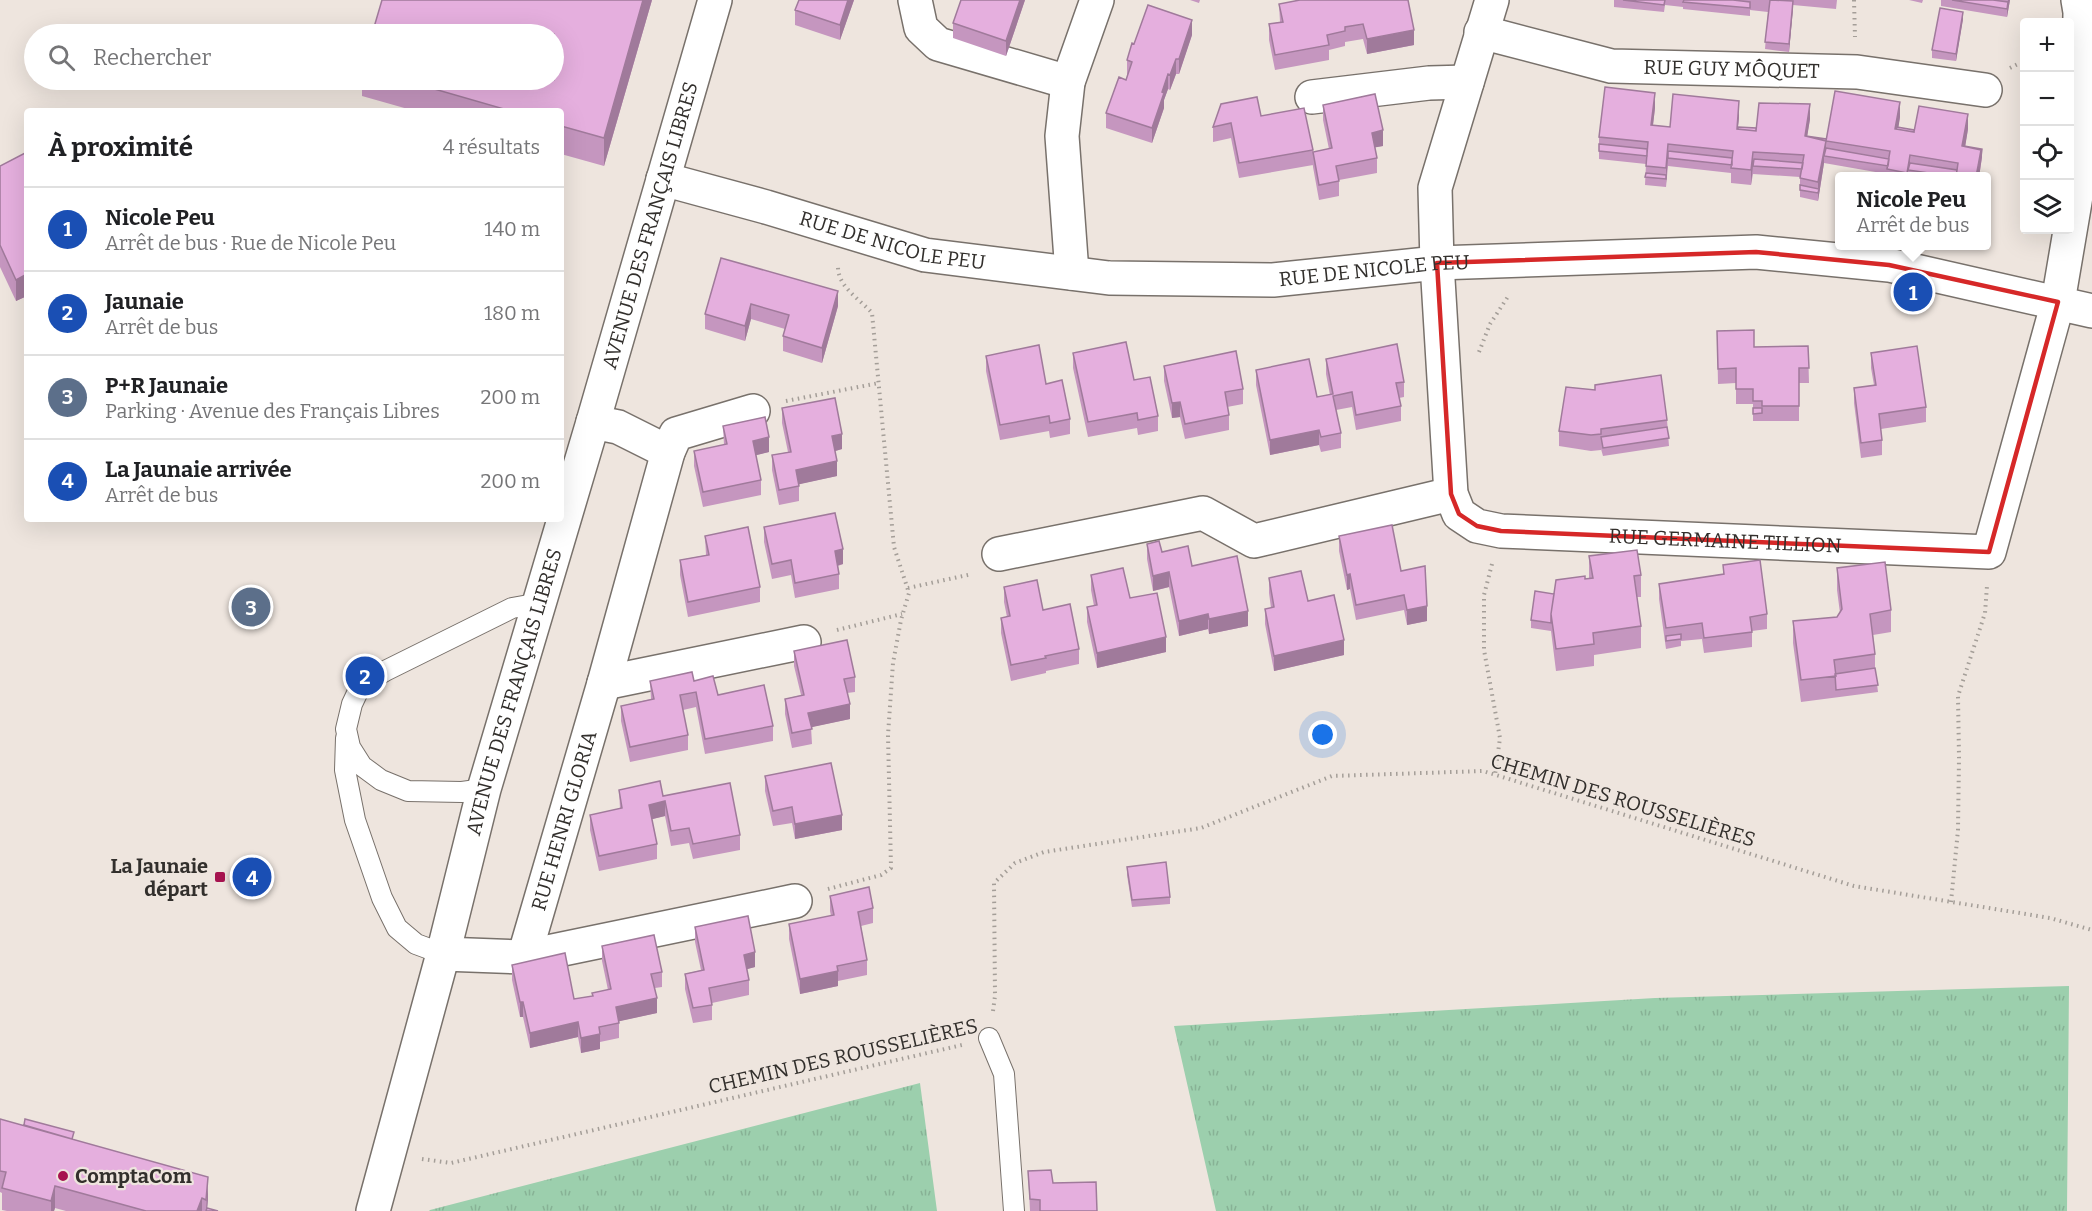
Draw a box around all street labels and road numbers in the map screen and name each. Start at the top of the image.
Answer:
street label: RUE GUY MÔQUET [1643,55,1820,83]
street label: AVENUE DES FRANÇAIS LIBRES [597,79,703,372]
street label: RUE DE NICOLE PEU [797,206,987,274]
street label: RUE DE NICOLE PEU [1278,250,1470,291]
street label: RUE GERMAINE TILLION [1608,524,1842,558]
street label: AVENUE DES FRANÇAIS LIBRES [461,546,567,838]
street label: RUE HENRI GLORIA [526,727,602,913]
street label: CHEMIN DES ROUSSELIÈRES [1488,748,1758,852]
street label: CHEMIN DES ROUSSELIÈRES [706,1013,980,1099]

